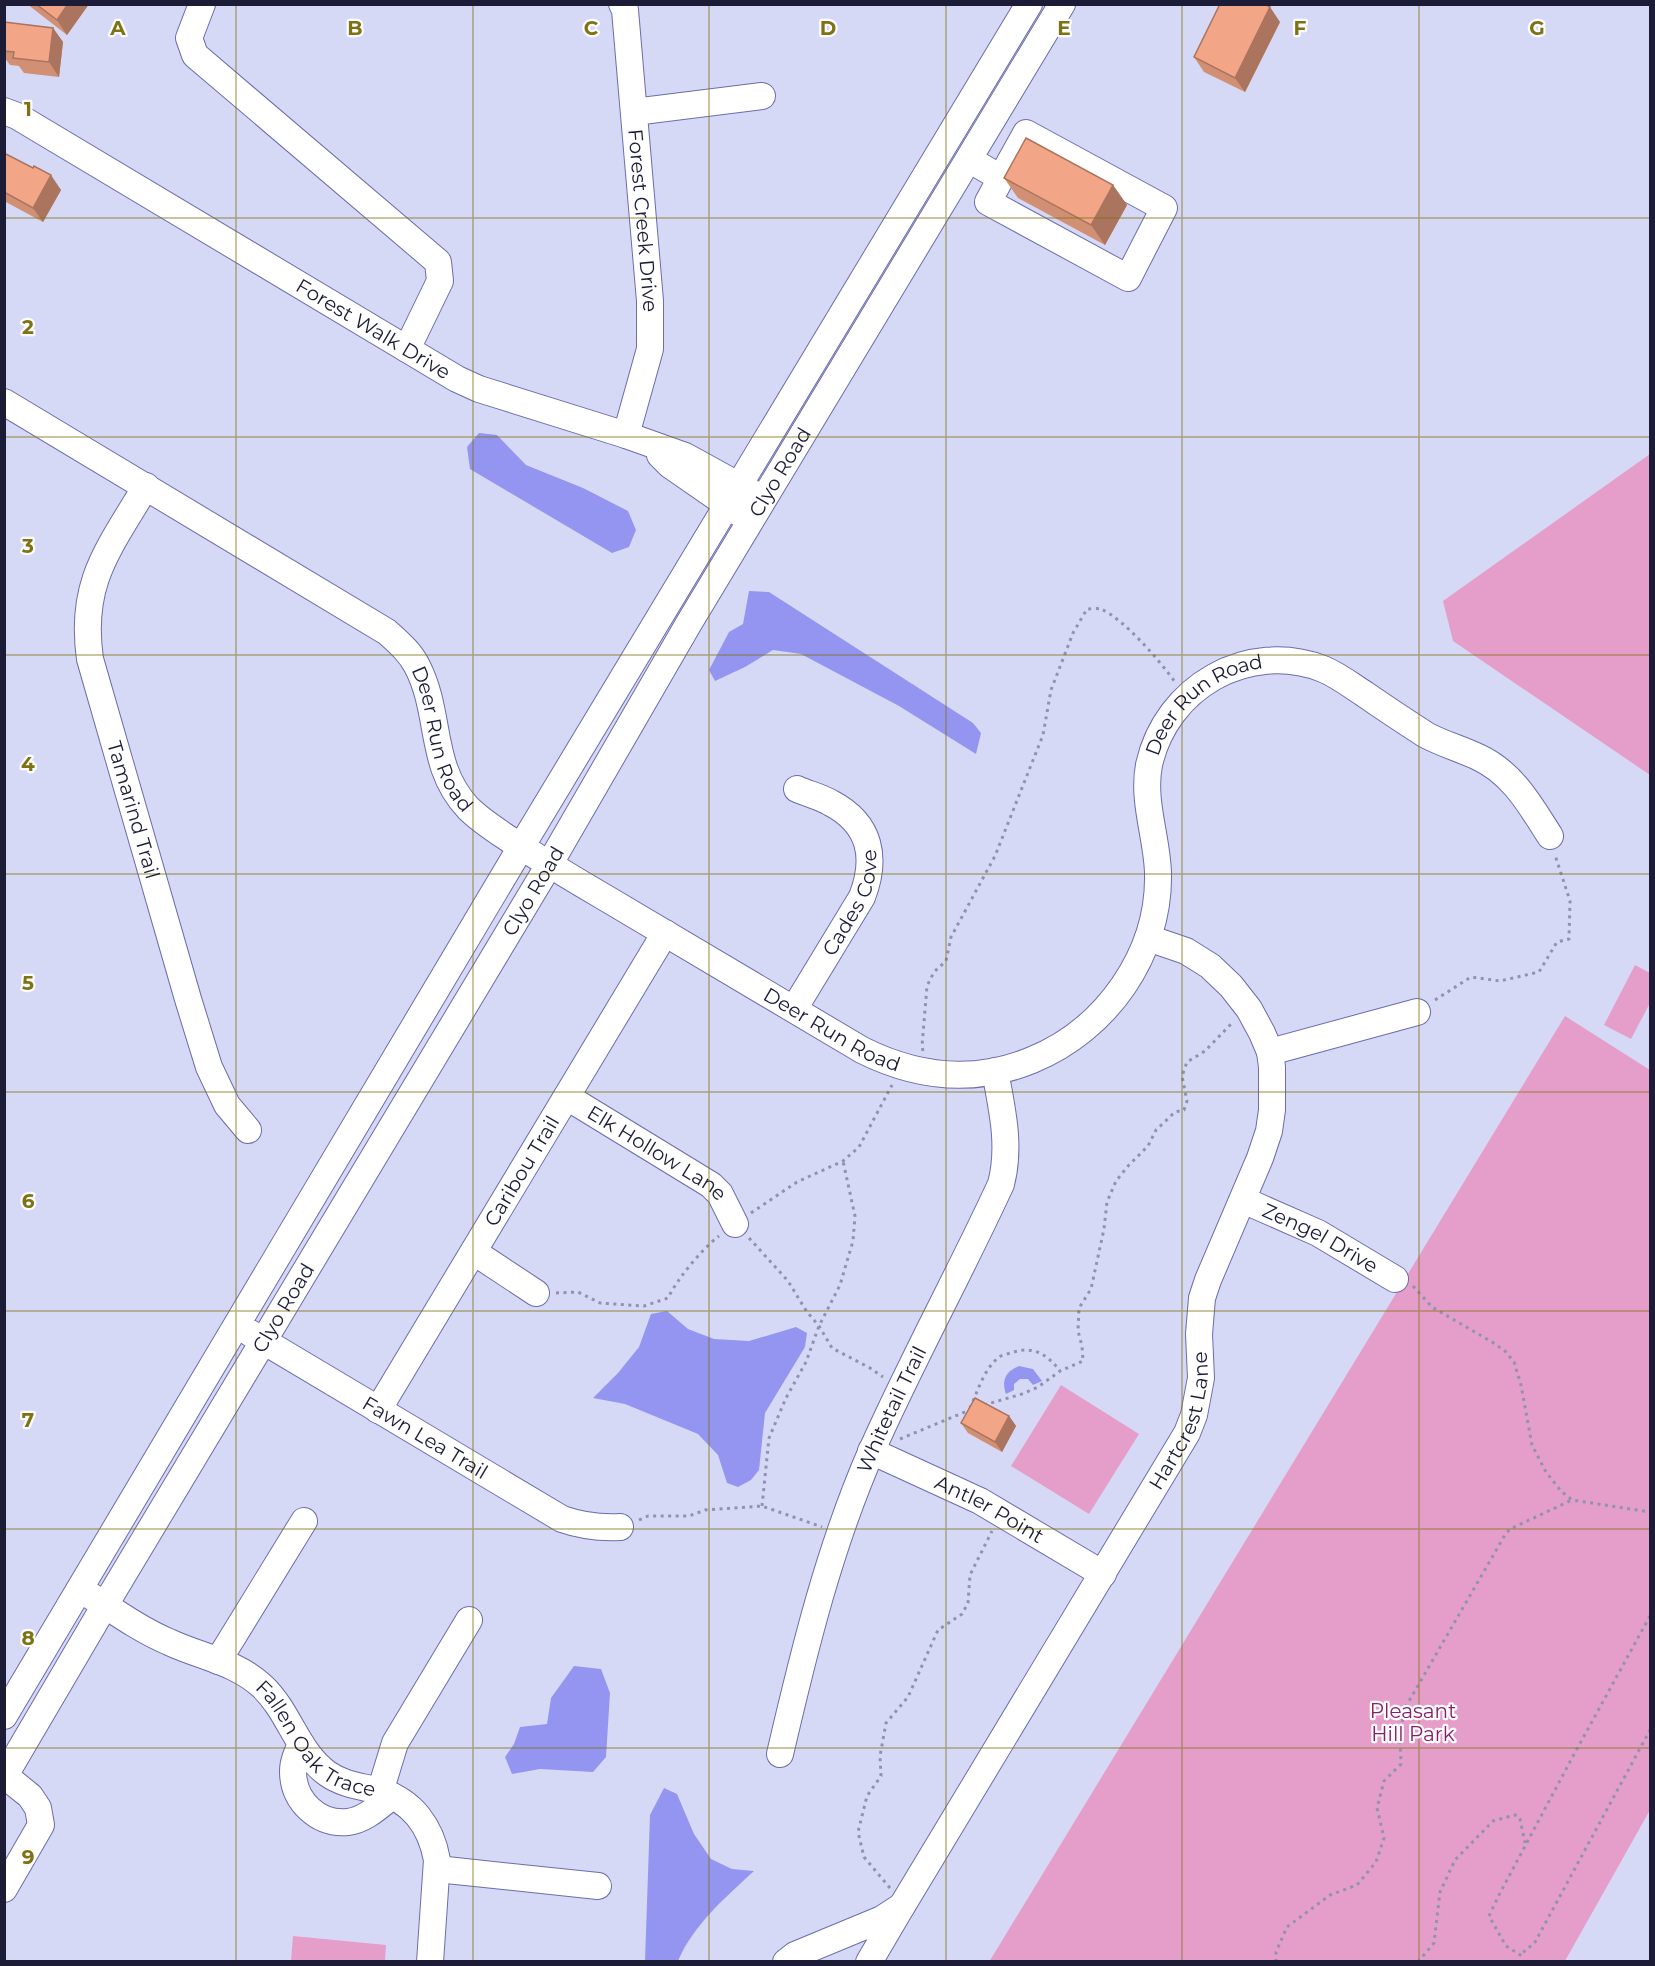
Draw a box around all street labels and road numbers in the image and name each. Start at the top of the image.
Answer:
street label: Forest Creek Drive [623,128,662,312]
street label: Forest Walk Drive [292,274,455,384]
street label: Clyo Road [744,423,816,521]
street label: Deer Run Road [1140,649,1264,759]
street label: Deer Run Road [407,662,478,817]
street label: Tamarind Trail [102,738,165,882]
street label: Clyo Road [497,842,569,940]
street label: Cades Cove [817,848,882,960]
street label: Deer Run Road [759,982,904,1077]
street label: Elk Hollow Lane [583,1100,732,1206]
street label: Caribou Trail [479,1111,564,1231]
street label: Zengel Drive [1259,1198,1382,1278]
street label: Clyo Road [247,1259,319,1357]
street label: Whitetail Trail [852,1342,931,1476]
street label: Hartcrest Lane [1144,1351,1213,1494]
street label: Fawn Lea Trail [358,1391,492,1484]
street label: Antler Point [931,1470,1048,1548]
street label: Fallen Oak Trace [251,1675,378,1802]

